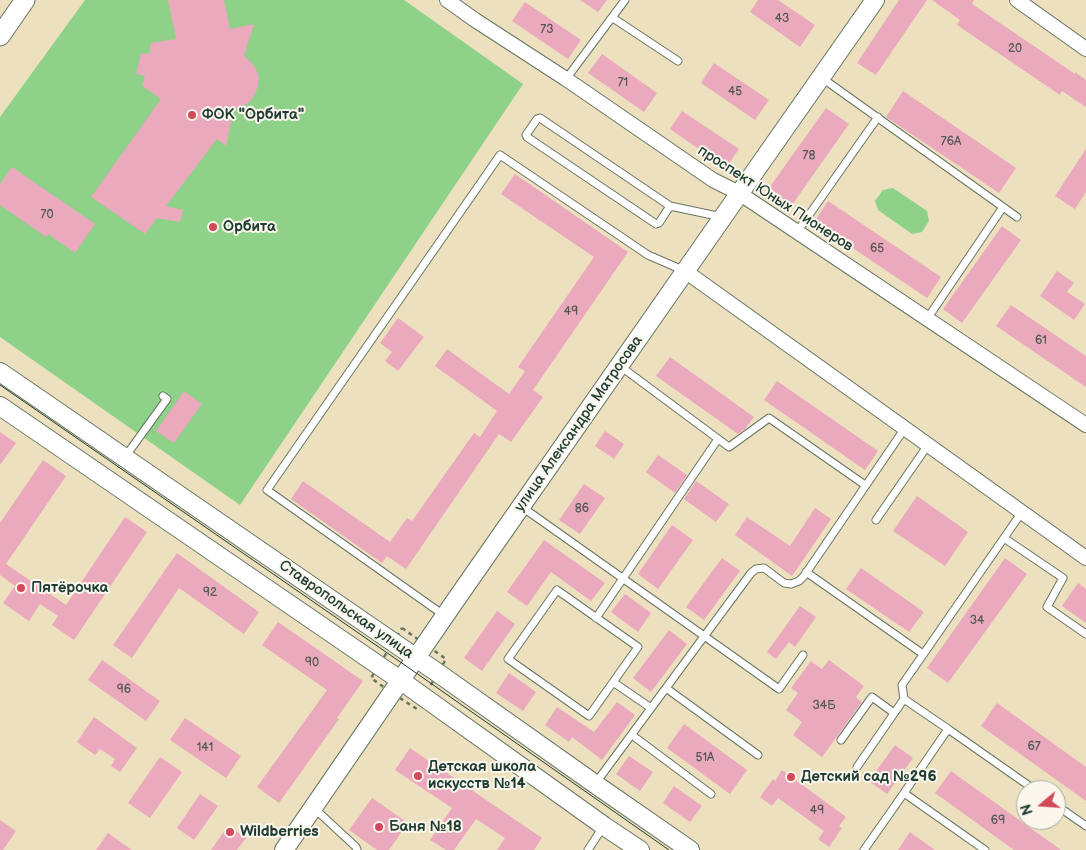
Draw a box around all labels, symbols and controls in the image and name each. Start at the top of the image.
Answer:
house number: 43 [775,12,789,26]
house number: 73 [540,23,554,37]
house number: 20 [1008,42,1022,56]
house number: 71 [618,76,628,90]
house number: 45 [728,85,742,99]
place label: ФОК "Орбита" [202,106,304,124]
marker: ФОК "Орбита" [186,109,198,121]
house number: 76А [941,135,961,149]
street label: проспект Юных Пионеров [694,142,856,256]
house number: 78 [803,149,815,163]
house number: 70 [41,208,53,222]
place label: Орбита [223,218,276,236]
marker: Орбита [207,221,219,233]
house number: 65 [870,242,884,256]
house number: 49 [564,305,578,319]
street label: улица Александра Матросова [511,332,647,516]
house number: 61 [1035,334,1047,348]
house number: 86 [575,502,589,516]
street label: Ставропольская улица [275,557,417,663]
place label: Пятёрочка [31,579,108,597]
marker: Пятёрочка [15,582,27,594]
house number: 92 [203,586,217,600]
house number: 34 [970,614,984,628]
house number: 90 [305,656,319,670]
house number: 96 [117,683,131,697]
house number: 34Б [812,699,836,713]
house number: 67 [1027,740,1041,754]
house number: 141 [197,741,213,755]
house number: 51А [696,751,714,765]
place label: Детская школа искусств №14 [428,758,536,793]
place label: Детский сад №296 [801,768,936,786]
marker: Детская школа искусств №14 [412,770,424,782]
marker: Детский сад №296 [785,771,797,783]
north arrow [1016,780,1066,830]
text: N [1018,802,1037,817]
house number: 49 [810,804,824,818]
house number: 69 [991,814,1005,828]
place label: Баня №18 [389,818,462,836]
marker: Баня №18 [373,821,385,833]
place label: Wildberries [240,823,319,841]
marker: Wildberries [224,826,236,838]

